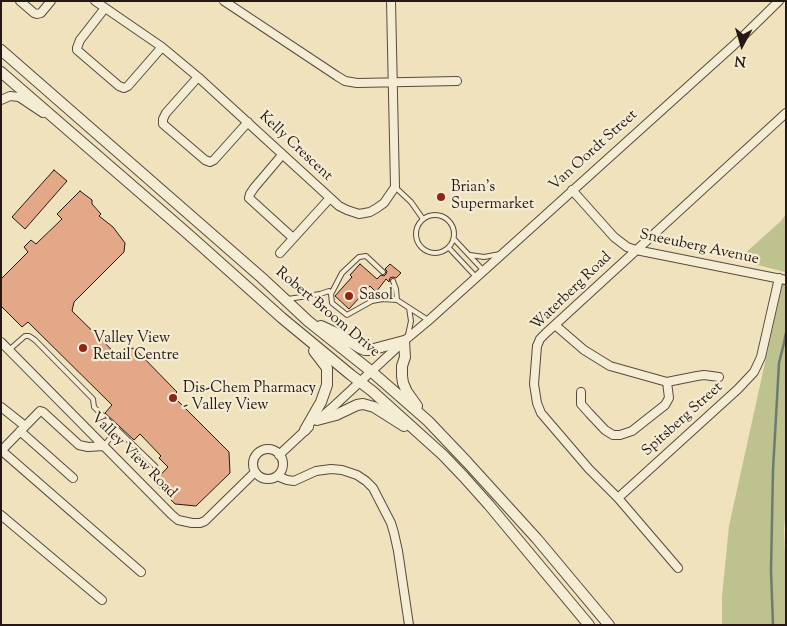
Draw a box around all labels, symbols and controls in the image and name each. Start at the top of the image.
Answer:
north arrow [717,20,767,70]
text: N [734,49,747,70]
street label: Van Oordt Street [546,107,642,195]
street label: Kelly Crescent [254,108,336,186]
place label: Brian's Supermarket [451,179,534,214]
marker: Brian's Supermarket [435,191,447,203]
street label: Sneeuberg Avenue [638,227,760,269]
street label: Waterberg Road [528,249,616,335]
street label: Robert Broom Drive [271,264,383,362]
place label: Sasol [359,287,393,305]
marker: Sasol [343,290,355,302]
place label: Valley View Retail Centre [93,330,179,365]
marker: Valley View Retail Centre [77,342,89,354]
street label: Spitsberg Street [639,379,727,461]
place label: Dis-Chem Pharmacy - Valley View [183,380,316,415]
marker: Dis-Chem Pharmacy - Valley View [167,392,179,404]
street label: Valley View Road [86,409,180,503]

